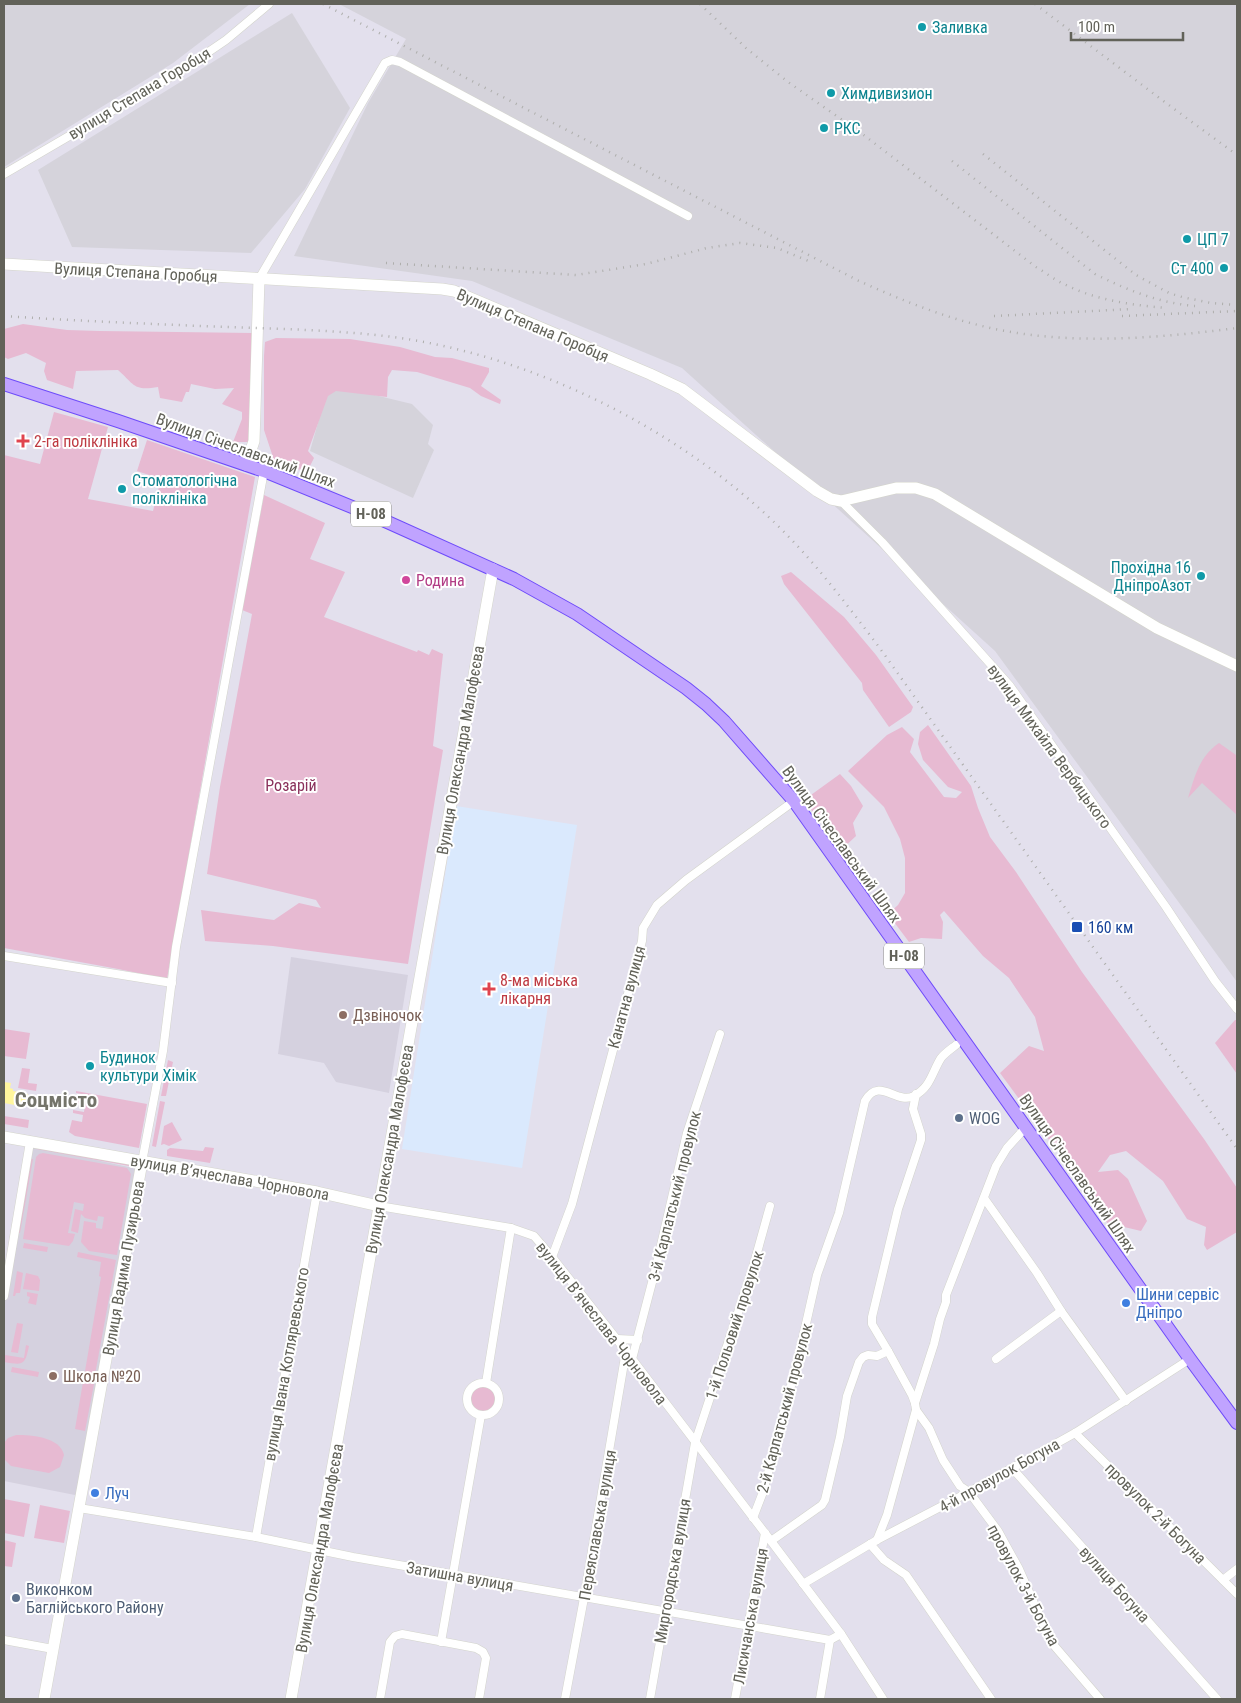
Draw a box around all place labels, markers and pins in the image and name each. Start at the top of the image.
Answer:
place label: Заливка [932,18,988,37]
marker: Заливка [916,21,928,33]
place label: Химдивизион [841,84,933,103]
marker: Химдивизион [825,87,837,99]
place label: РКС [834,119,861,138]
marker: РКС [818,122,830,134]
place label: ЦП 7 [1197,230,1229,249]
marker: ЦП 7 [1181,233,1193,245]
place label: Ст 400 [1171,259,1214,278]
marker: Ст 400 [1218,262,1230,274]
place label: 2-га поліклініка [34,432,138,451]
marker: 2-га поліклініка [16,434,30,448]
place label: Стоматологічна поліклініка [132,471,237,508]
marker: Стоматологічна поліклініка [116,483,128,495]
place label: Прохідна 16 ДніпроАзот [1111,558,1191,595]
marker: Прохідна 16 ДніпроАзот [1195,570,1207,582]
place label: Родина [416,571,465,590]
marker: Родина [400,574,412,586]
place label: 160 км [1088,918,1133,937]
marker: 160 км [1070,920,1084,934]
place label: 8-ма міська лікарня [500,971,578,1008]
marker: 8-ма міська лікарня [482,982,496,996]
place label: Дзвіночок [353,1006,422,1025]
marker: Дзвіночок [337,1009,349,1021]
place label: Будинок культури Хімік [100,1048,197,1085]
marker: Будинок культури Хімік [84,1060,96,1072]
place label: WOG [969,1109,1000,1128]
marker: WOG [953,1112,965,1124]
place label: Шини сервіс Дніпро [1136,1285,1219,1322]
marker: Шини сервіс Дніпро [1120,1297,1132,1309]
place label: Школа №20 [63,1367,141,1386]
marker: Школа №20 [47,1370,59,1382]
place label: Луч [105,1484,129,1503]
marker: Луч [89,1487,101,1499]
place label: Виконком Баглійського Району [26,1580,164,1617]
marker: Виконком Баглійського Району [10,1592,22,1604]

